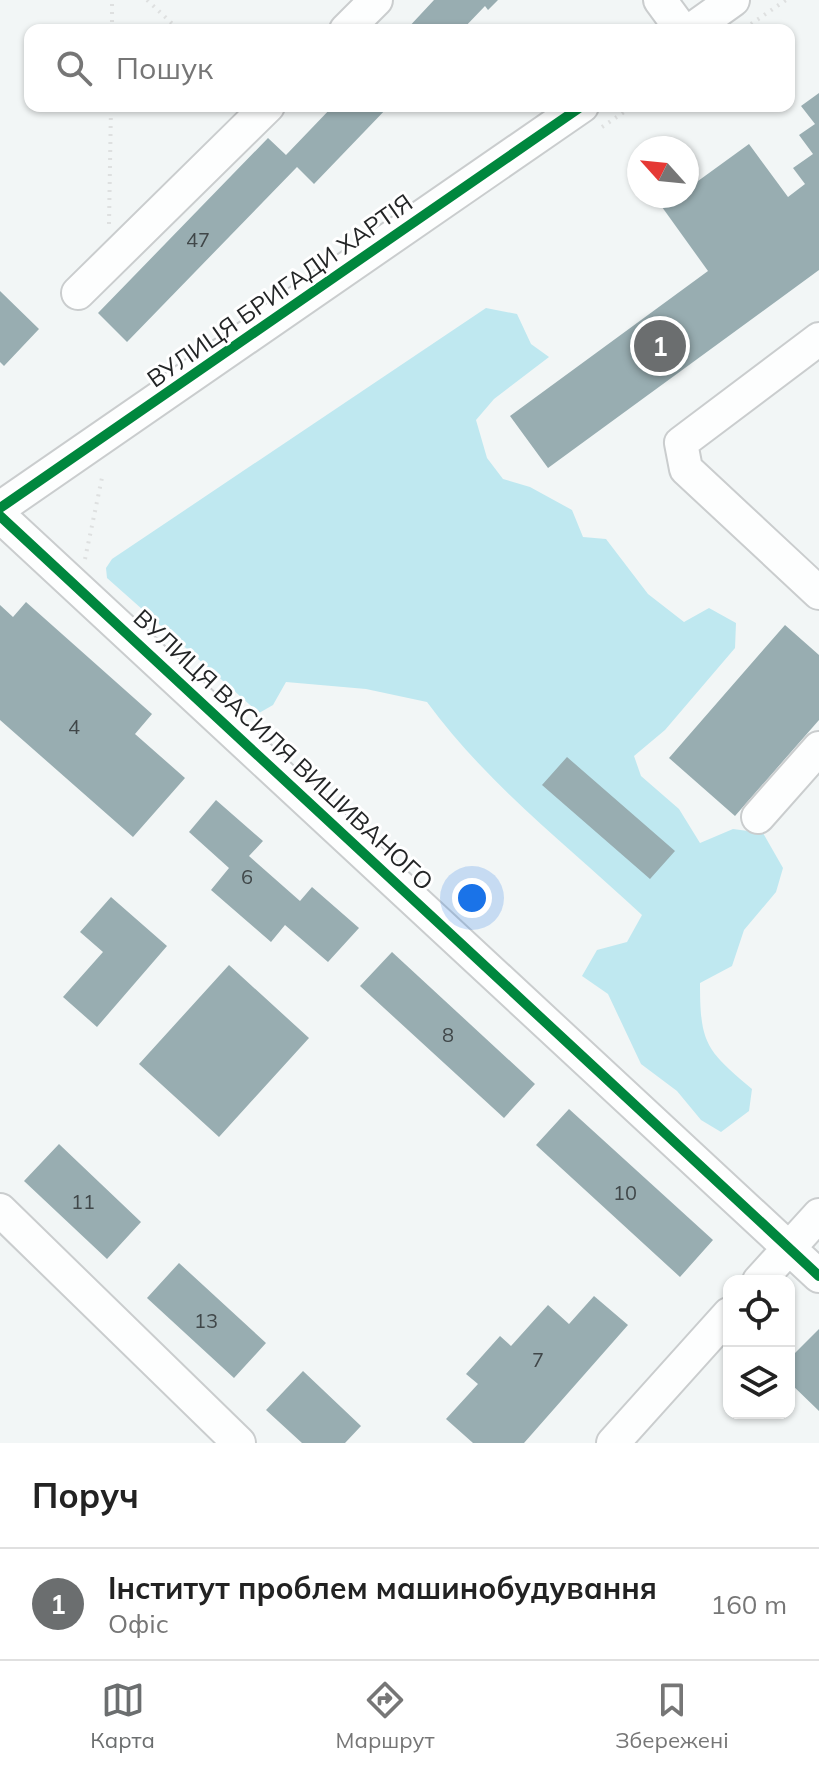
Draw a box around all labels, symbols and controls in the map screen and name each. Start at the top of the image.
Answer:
search box [24,24,795,112]
icon: search [52,46,96,90]
text: Пошук [116,49,213,87]
north arrow [627,136,699,208]
street label: ВУЛИЦЯ БРИГАДИ ХАРТІЯ [141,187,418,393]
house number: 47 [186,227,210,252]
pin: 1 [634,316,686,376]
street label: ВУЛИЦЯ ВАСИЛЯ ВИШИВАНОГО [128,602,440,896]
house number: 4 [68,714,80,739]
house number: 6 [241,864,253,889]
your location [452,878,492,918]
house number: 8 [442,1022,454,1047]
house number: 10 [613,1180,637,1205]
house number: 11 [71,1189,95,1214]
map controls [723,1275,795,1419]
button: locate [723,1275,795,1347]
house number: 13 [194,1308,218,1333]
house number: 7 [532,1347,544,1372]
button: layers [723,1347,795,1419]
text: Поруч [32,1474,139,1517]
text: Інститут проблем машинобудування [108,1569,657,1607]
text: 1 [50,1588,66,1621]
text: 160 m [711,1588,787,1621]
text: Офіс [108,1607,169,1640]
tab: Карта [90,1678,155,1754]
tab: Маршрут [336,1678,435,1754]
tab: Збережені [615,1678,729,1754]

